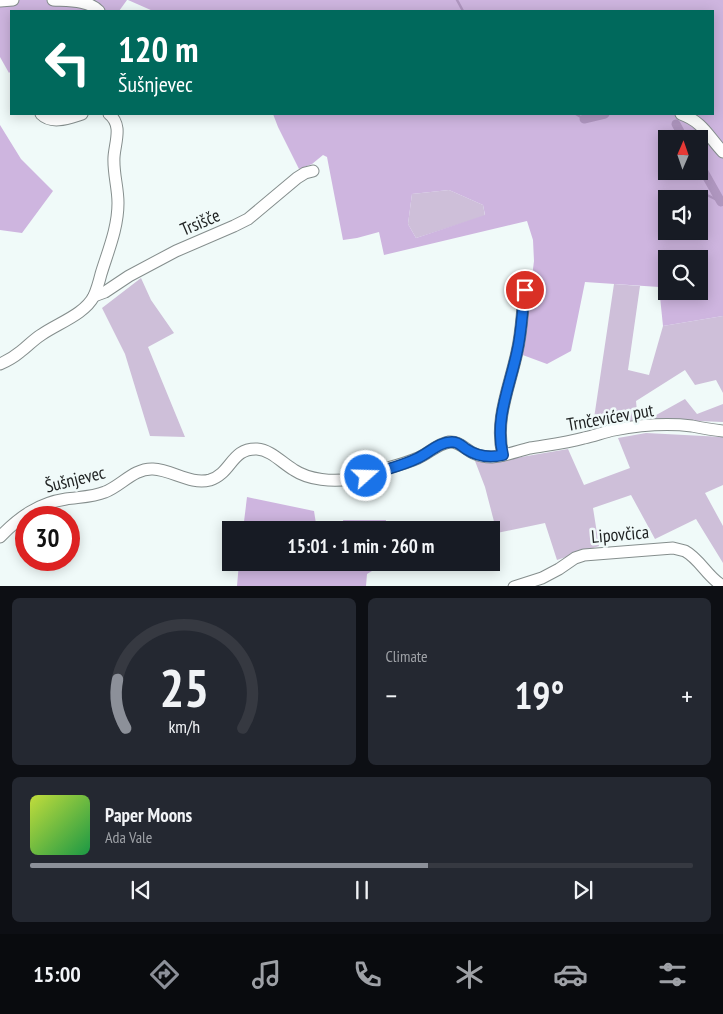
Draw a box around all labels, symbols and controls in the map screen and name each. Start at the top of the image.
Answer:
text: 120 m [118,26,199,72]
icon: left [35,30,100,95]
text: Šušnjevec [118,70,193,98]
north arrow [658,130,708,180]
map controls [658,130,708,300]
button: sound [658,190,708,240]
street label: Trsišče [177,203,223,241]
button: search [658,250,708,300]
pin [504,269,546,311]
icon: arrive [511,276,539,304]
street label: Trnčevićev put [565,398,655,436]
position arrow [339,449,391,501]
street label: Šušnjevec [43,460,108,498]
speed limit sign: 30 [15,506,80,571]
street label: Lipovčica [590,520,650,548]
text: 15:01 · 1 min · 260 m [288,534,434,558]
text: Climate [386,646,428,666]
text: 25 [159,654,209,721]
text: 19° [514,670,564,719]
text: − [386,677,397,714]
text: + [681,677,693,714]
text: km/h [168,715,200,738]
text: Paper Moons [105,803,192,827]
text: Ada Vale [105,827,152,847]
icon: previous [127,876,155,904]
icon: pause [348,876,376,904]
icon: next [569,876,597,904]
icon: directions [147,957,182,992]
icon: music [249,957,284,992]
icon: phone [350,957,385,992]
icon: climate [452,957,487,992]
icon: car [553,957,588,992]
icon: filters [655,957,690,992]
text: 15:00 [33,960,81,988]

